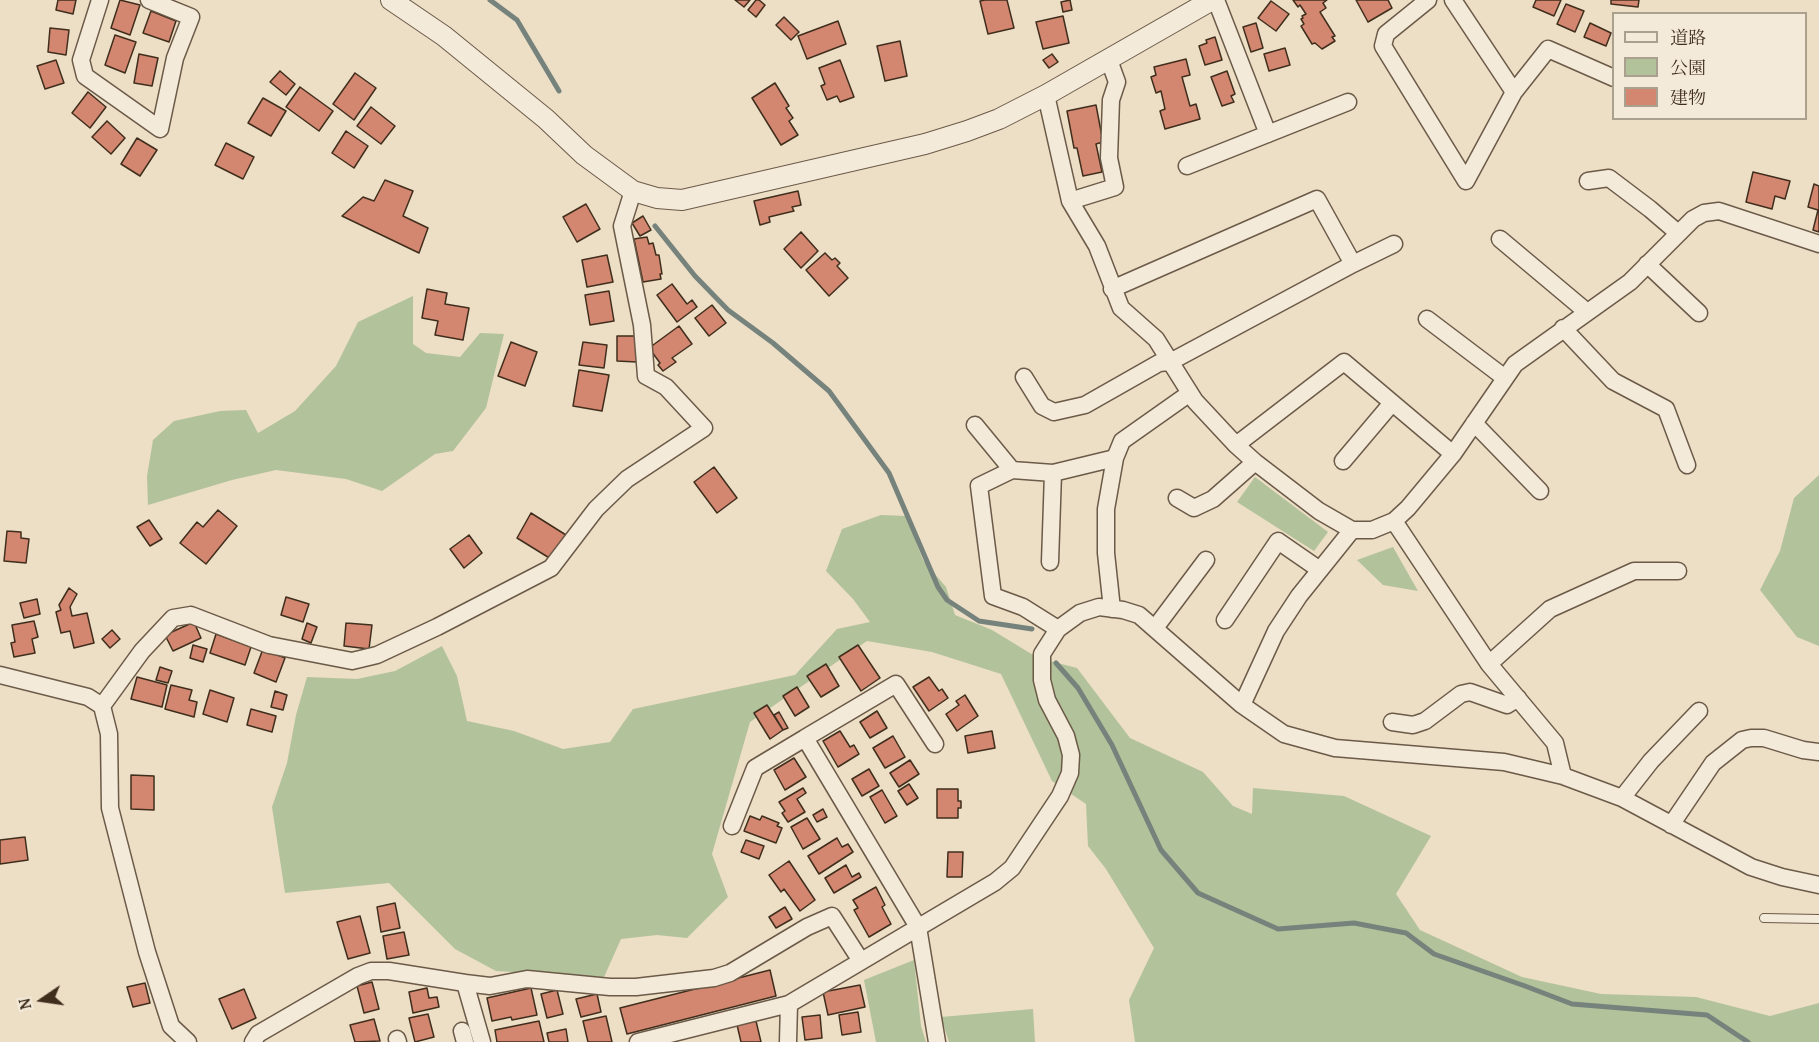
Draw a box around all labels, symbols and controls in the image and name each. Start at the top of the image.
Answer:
legend [1612,12,1807,120]
text: 道路 [1670,24,1706,51]
text: 公園 [1670,54,1706,81]
text: 建物 [1670,84,1706,111]
north arrow [12,970,72,1030]
text: N [12,996,37,1012]

